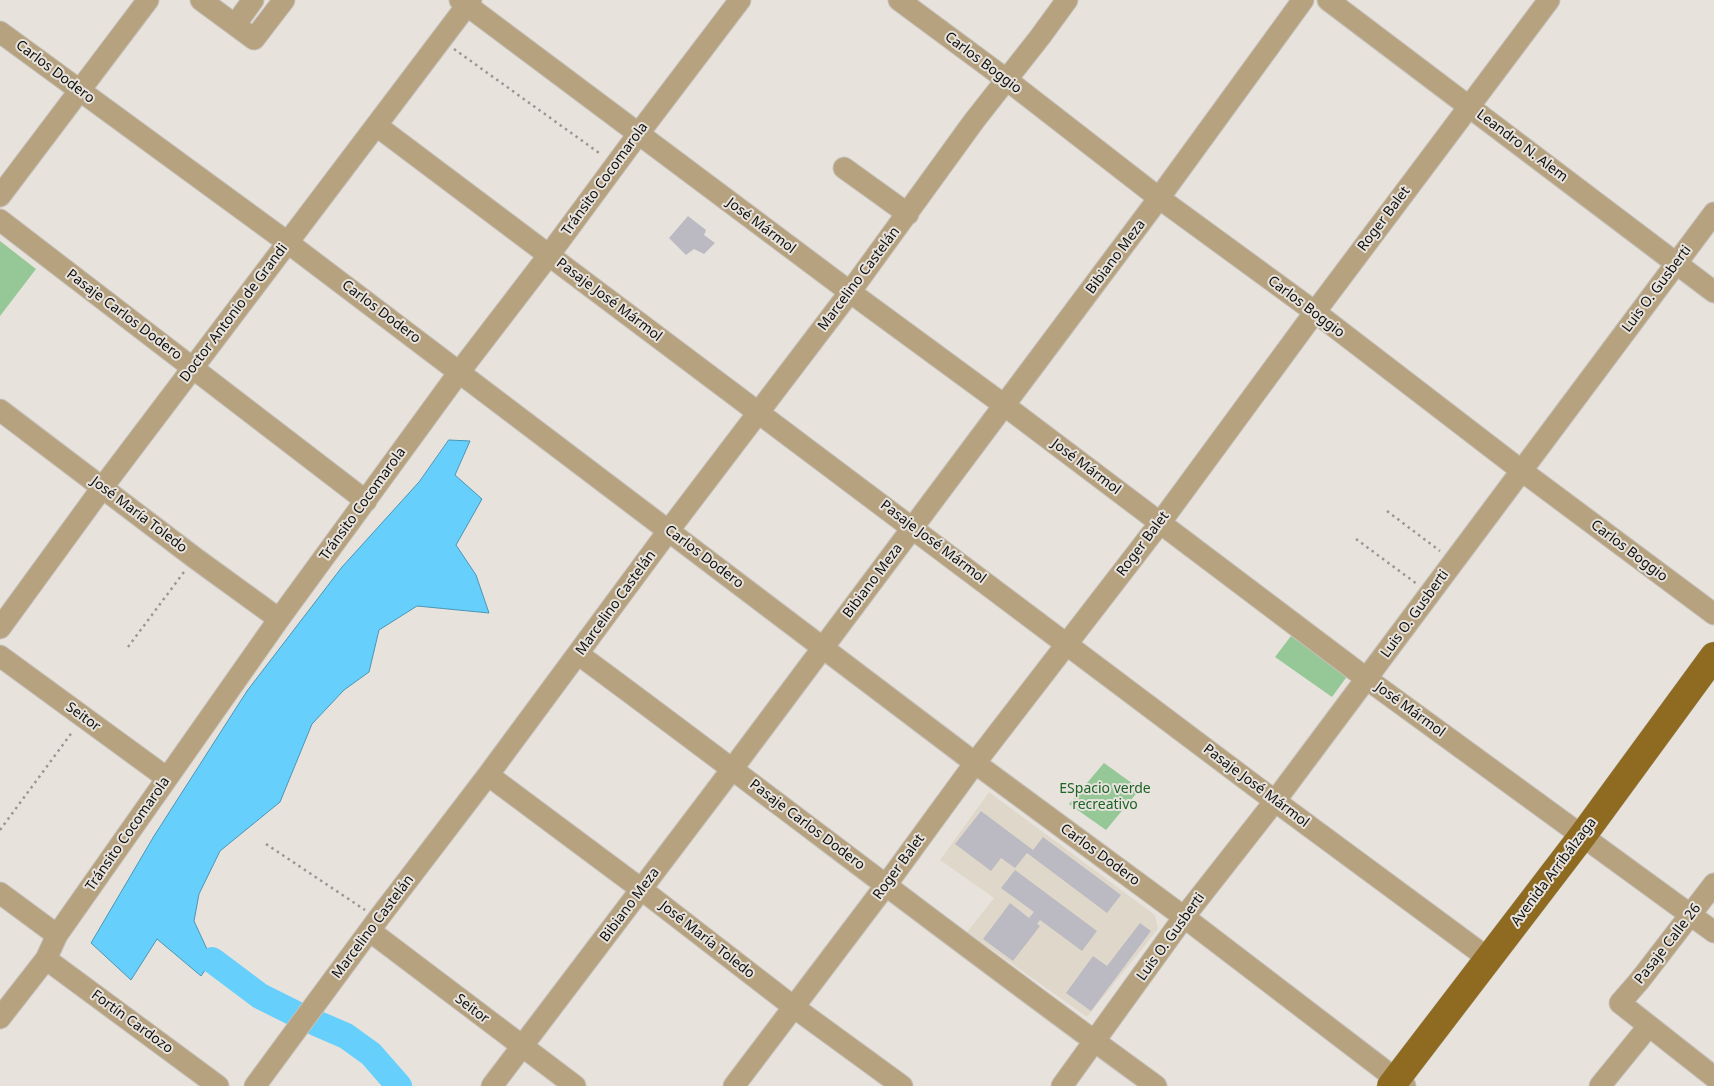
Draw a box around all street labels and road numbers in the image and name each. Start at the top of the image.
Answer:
street label: Carlos Boggio [941,29,1025,97]
street label: Carlos Dodero [12,37,98,107]
street label: Leandro N. Alem [1473,106,1571,186]
street label: Tránsito Cocomarola [558,119,652,239]
street label: Roger Balet [1354,183,1414,255]
street label: José Mármol [723,195,799,257]
street label: Bibiano Meza [1083,217,1149,297]
street label: Marcelino Castelán [815,224,903,334]
street label: Doctor Antonio de Grandi [177,241,291,385]
street label: Luis O. Gusberti [1619,242,1695,336]
street label: Pasaje José Mármol [553,255,665,345]
street label: Pasaje Carlos Dodero [63,266,185,364]
street label: Carlos Boggio [1264,273,1348,341]
street label: Carlos Dodero [338,277,424,347]
street label: José Mármol [1048,436,1124,498]
street label: Tránsito Cocomarola [316,444,410,564]
street label: José María Toledo [88,473,190,557]
street label: Pasaje José Mármol [877,497,989,587]
street label: Roger Balet [1113,508,1173,580]
street label: Carlos Boggio [1587,517,1671,585]
street label: Carlos Dodero [661,522,747,592]
street label: Bibiano Meza [840,541,906,621]
street label: Marcelino Castelán [572,547,660,659]
street label: Luis O. Gusberti [1378,567,1452,661]
street label: José Mármol [1372,679,1448,741]
street label: Seitor [62,699,104,735]
street label: Pasaje José Mármol [1200,741,1312,831]
street label: Tránsito Cocomarola [82,774,174,894]
street label: Pasaje Carlos Dodero [746,776,868,874]
street label: Avenida Arribálzaga [1508,814,1600,930]
street label: Carlos Dodero [1057,821,1143,889]
street label: Roger Balet [870,831,928,903]
street label: Bibiano Meza [597,865,663,945]
street label: Marcelino Castelán [329,872,417,982]
street label: Luis O. Gusberti [1134,890,1208,984]
street label: José María Toledo [656,898,758,982]
street label: Pasaje Calle 26 [1631,900,1705,988]
street label: Fortín Cardozo [88,987,176,1057]
street label: Seitor [452,991,492,1027]

